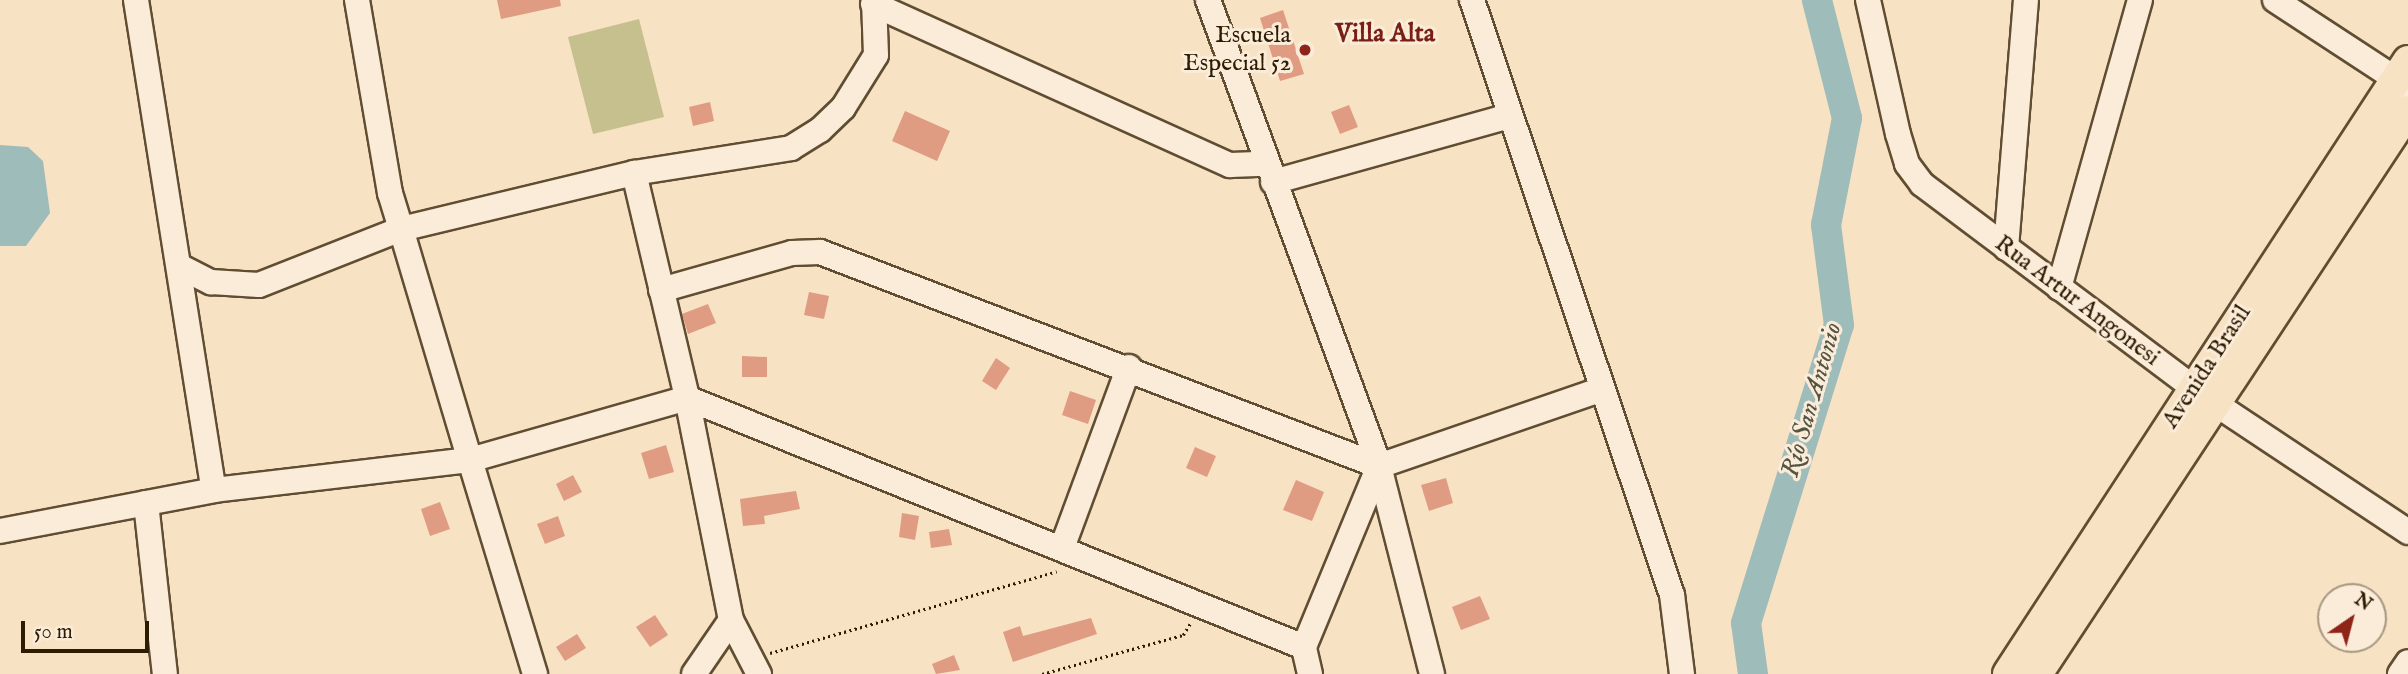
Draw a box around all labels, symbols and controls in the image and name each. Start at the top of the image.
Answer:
district label: Villa Alta [1335,18,1435,50]
place label: Escuela Especial 52 [1183,22,1291,78]
marker: Escuela Especial 52 [1297,42,1313,58]
street label: Rua Artur Angonesi [1989,229,2165,373]
street label: Avenida Brasil [2156,300,2258,434]
water label: Río San Antonio [1775,319,1849,481]
north arrow [2317,583,2387,653]
text: N [2349,588,2377,617]
scale bar [24,608,152,652]
text: 50 m [34,619,73,646]

